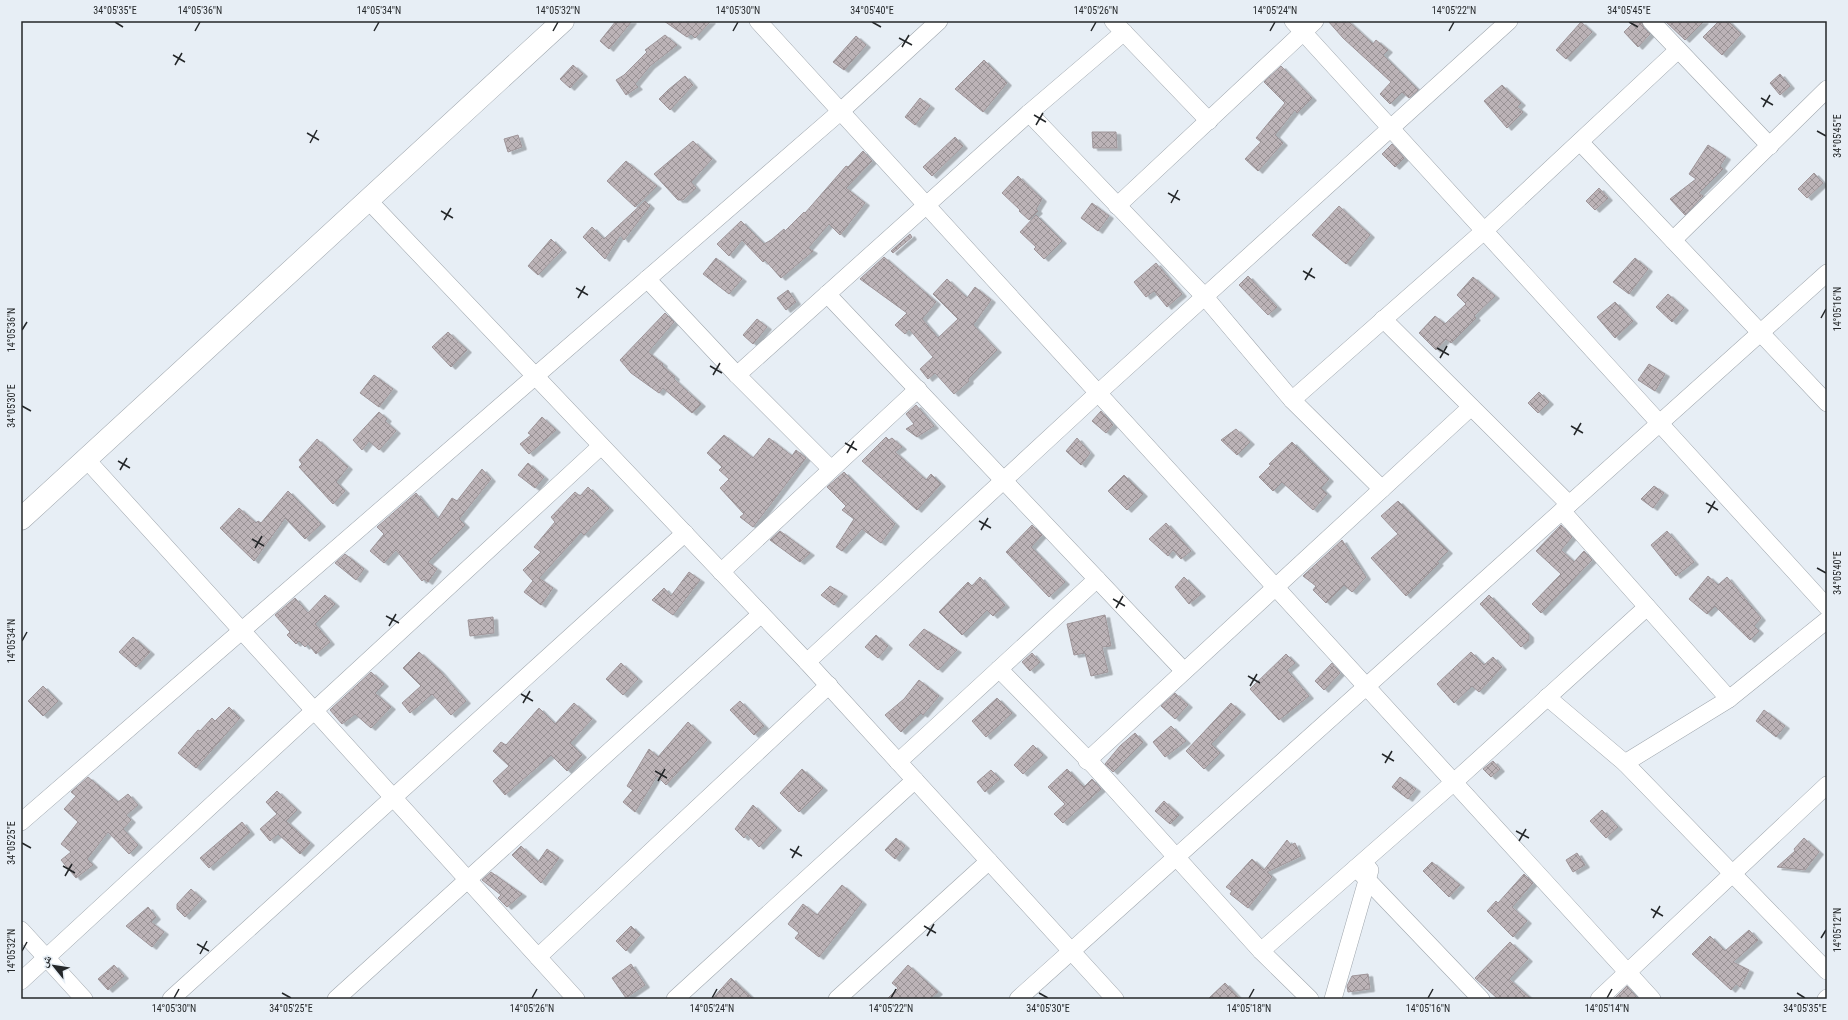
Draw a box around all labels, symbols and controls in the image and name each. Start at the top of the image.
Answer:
text: 34°05'35"E [93,5,137,16]
text: 14°05'36"N [178,5,222,16]
text: 14°05'34"N [357,5,401,16]
text: 14°05'32"N [536,5,580,16]
text: 14°05'30"N [716,5,760,16]
text: 34°05'40"E [850,5,894,16]
text: 14°05'26"N [1074,5,1118,16]
text: 14°05'24"N [1253,5,1297,16]
text: 14°05'22"N [1432,5,1476,16]
text: 34°05'45"E [1607,5,1651,16]
text: 34°05'45"E [1832,114,1843,158]
text: 14°05'16"N [1832,287,1843,331]
text: 14°05'36"N [6,308,17,352]
text: 34°05'30"E [6,384,17,428]
text: 34°05'40"E [1832,551,1843,595]
text: 14°05'34"N [6,619,17,663]
text: 34°05'25"E [6,821,17,865]
text: 14°05'12"N [1832,908,1843,952]
text: 14°05'32"N [6,929,17,973]
north arrow [34,946,74,986]
text: ش [37,953,55,970]
text: 14°05'30"N [152,1003,196,1014]
text: 34°05'25"E [269,1003,313,1014]
text: 14°05'26"N [510,1003,554,1014]
text: 14°05'24"N [690,1003,734,1014]
text: 14°05'22"N [869,1003,913,1014]
text: 34°05'30"E [1026,1003,1070,1014]
text: 14°05'18"N [1227,1003,1271,1014]
text: 14°05'16"N [1406,1003,1450,1014]
text: 14°05'14"N [1585,1003,1629,1014]
text: 34°05'35"E [1783,1003,1827,1014]

